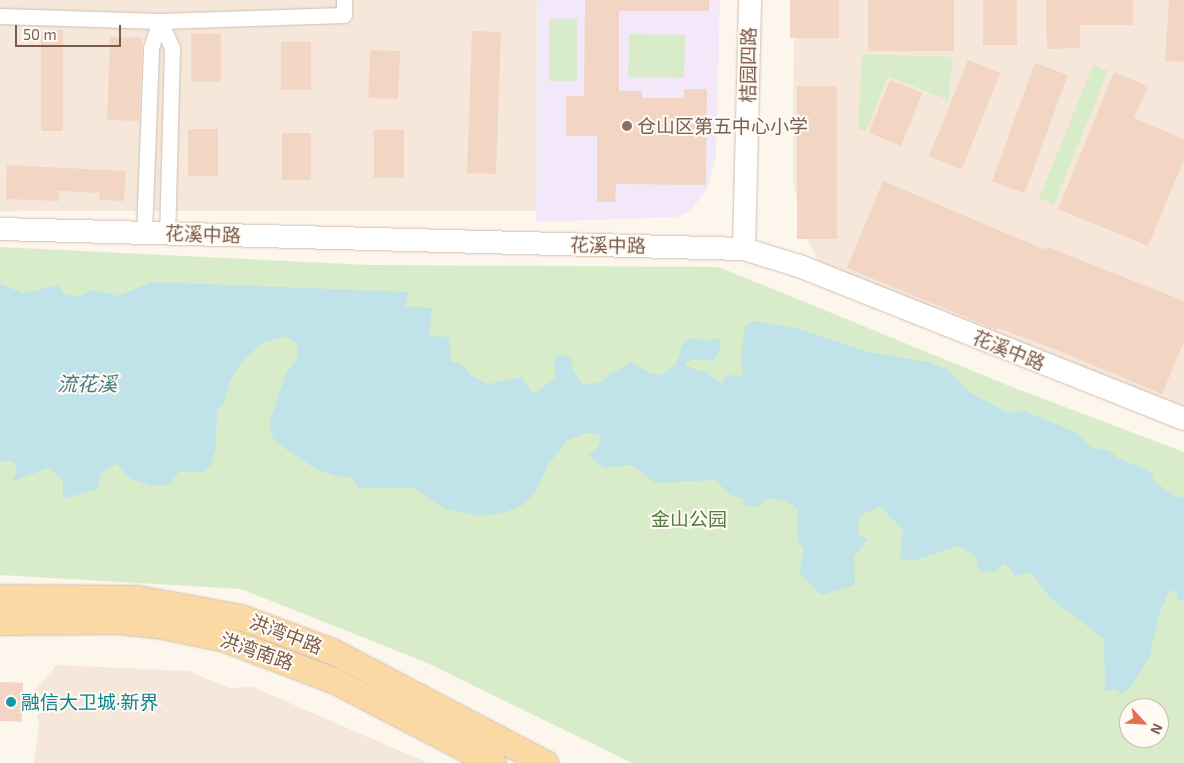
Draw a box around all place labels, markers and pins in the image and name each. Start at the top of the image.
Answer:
place label: 仓山区第五中心小学 [637,115,808,137]
marker: 仓山区第五中心小学 [621,120,633,132]
place label: 融信大卫城·新界 [21,691,158,713]
marker: 融信大卫城·新界 [5,696,17,708]

